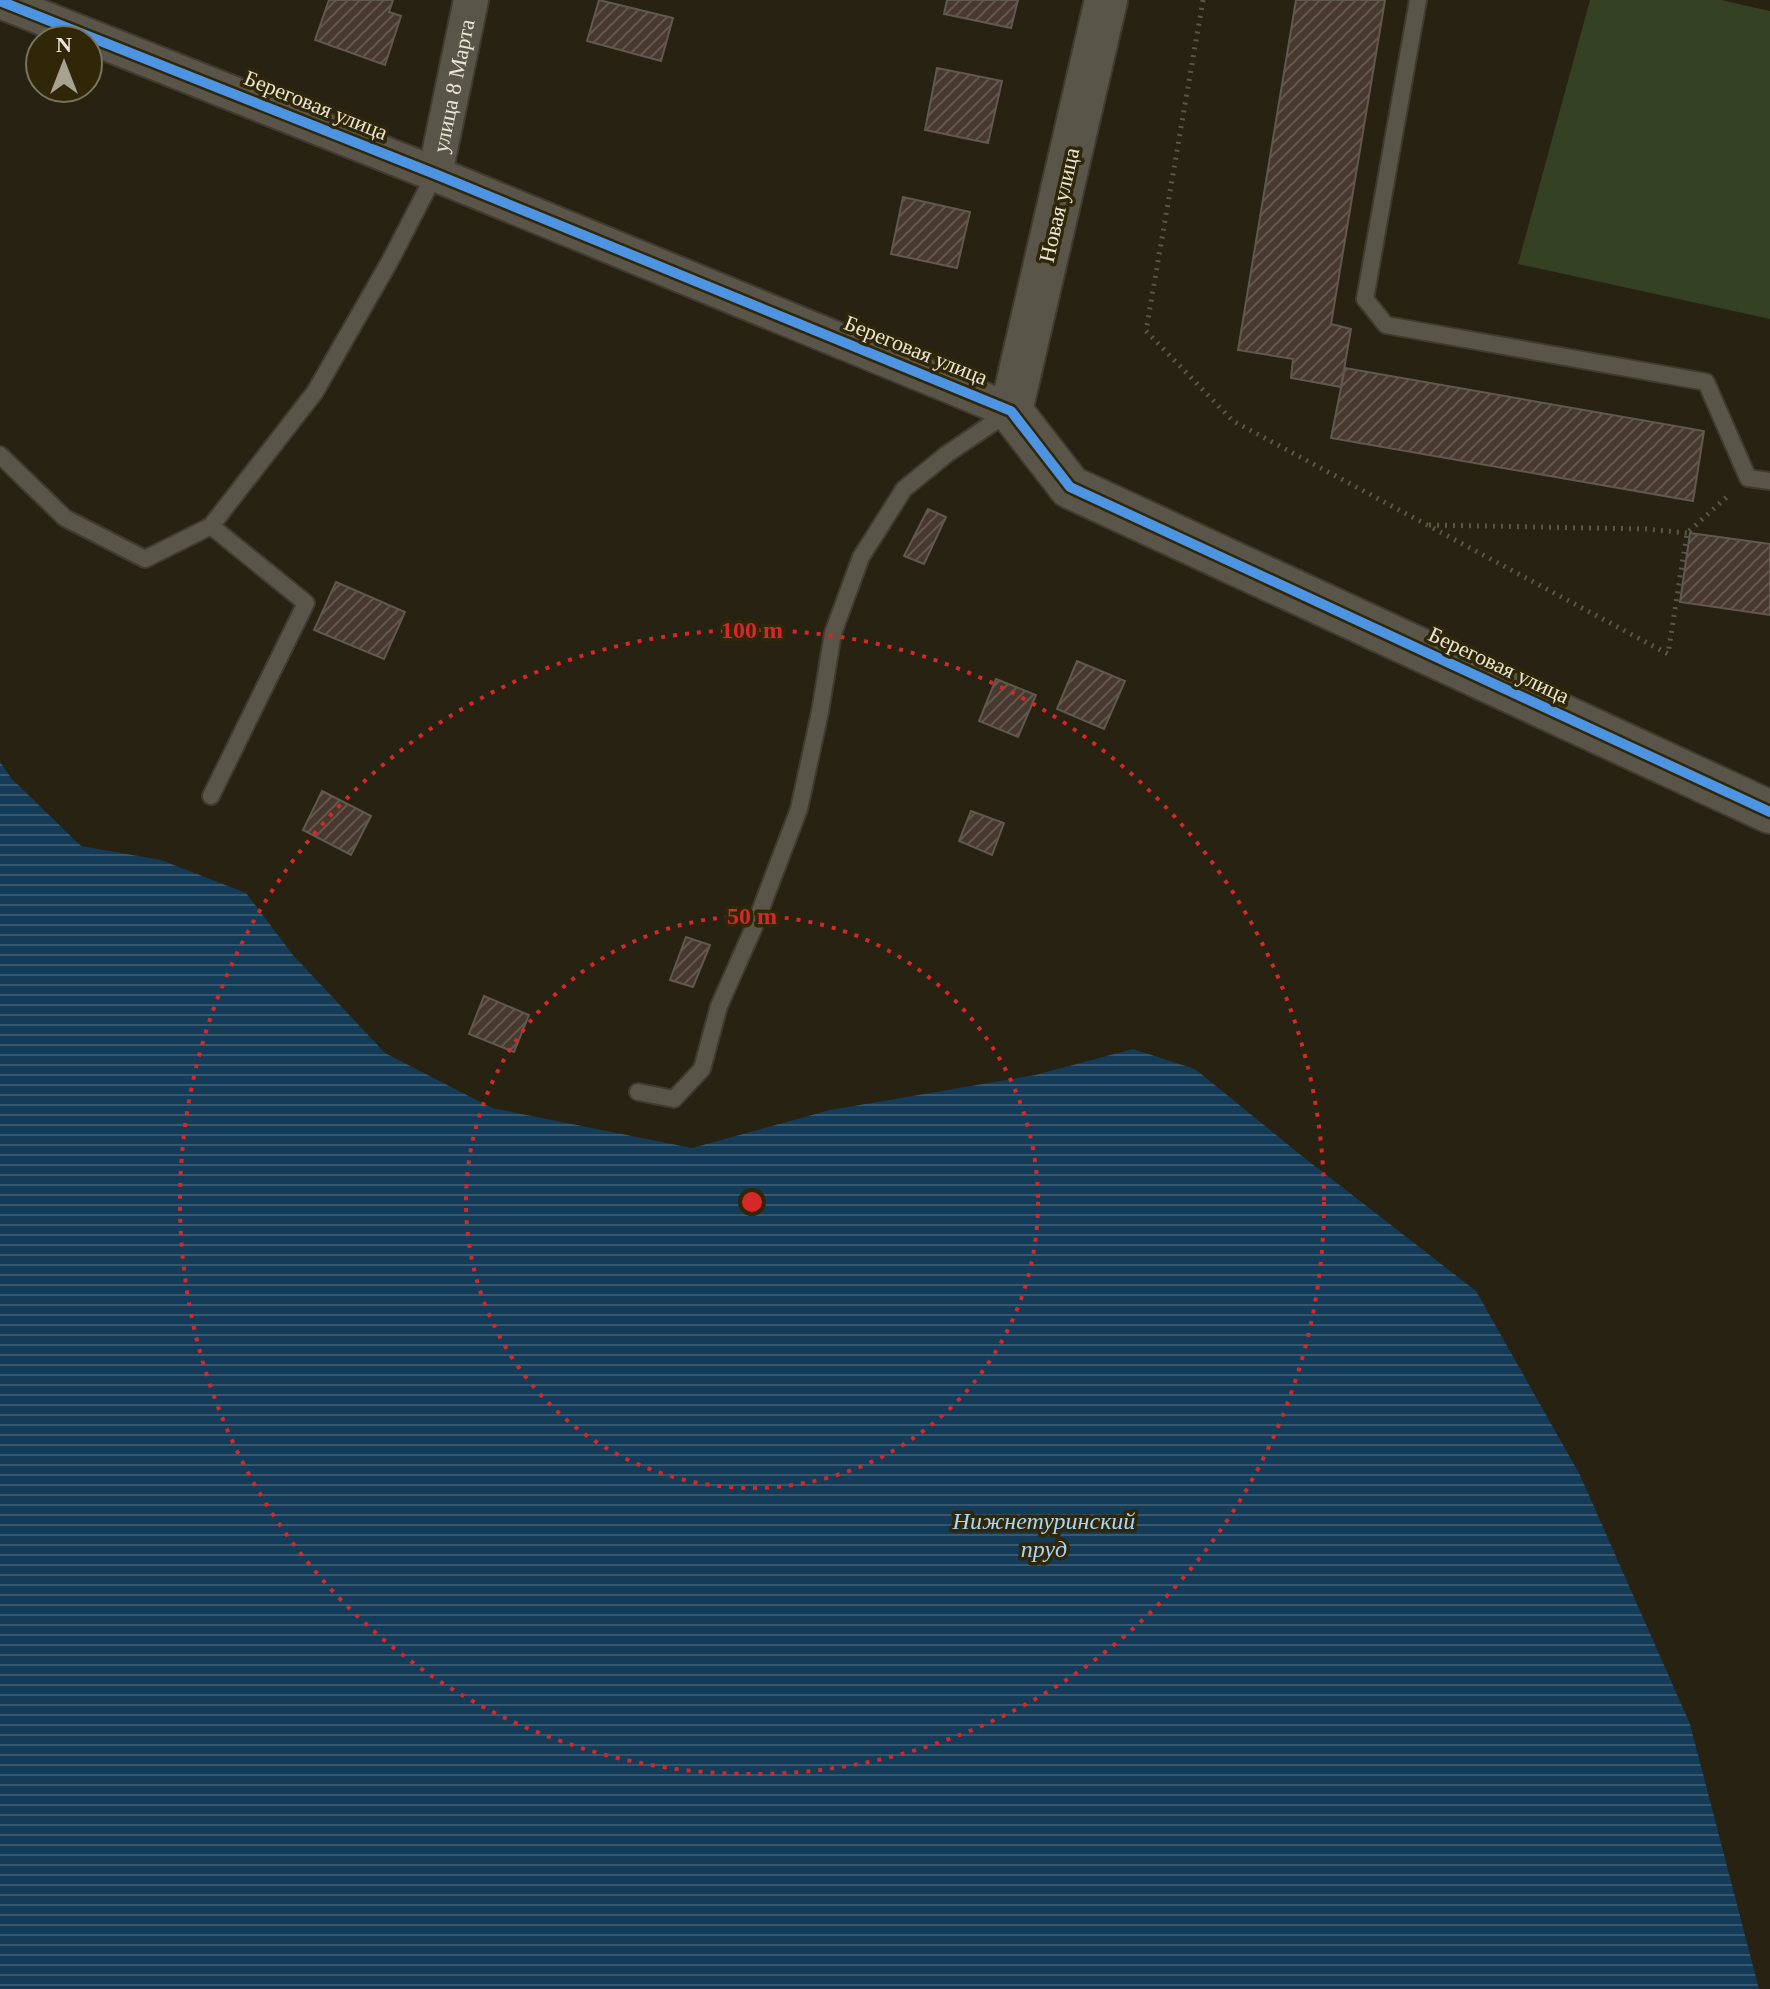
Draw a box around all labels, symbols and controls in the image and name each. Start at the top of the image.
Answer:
street label: улица 8 Марта [427,16,479,155]
north arrow [24,24,104,104]
text: N [56,32,72,57]
street label: Береговая улица [241,65,392,145]
street label: Новая улица [1034,145,1084,265]
street label: Береговая улица [841,310,992,390]
text: 100 m [721,617,783,643]
street label: Береговая улица [1425,621,1574,709]
text: 50 m [727,903,777,929]
centre of rings [738,1188,766,1216]
water label: Нижнетуринский пруд [952,1508,1135,1562]

